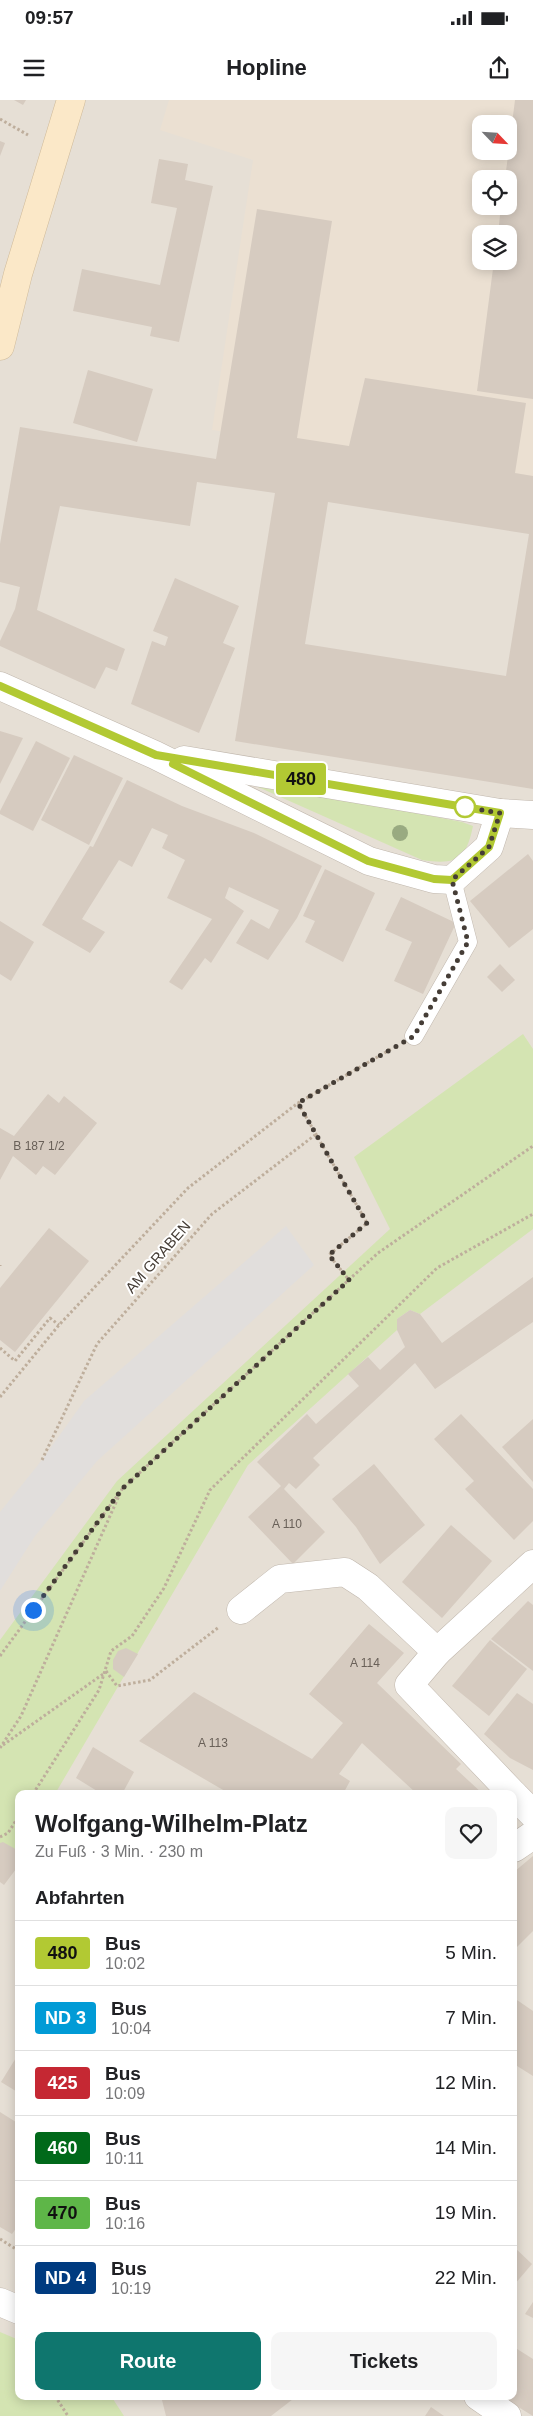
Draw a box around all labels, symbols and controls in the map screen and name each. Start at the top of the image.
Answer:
text: 09:57 [25,7,74,28]
icon: menu [20,54,48,82]
icon: share [485,54,513,82]
text: Hopline [226,55,307,80]
north arrow [472,115,518,160]
map controls [472,115,517,270]
button: locate [472,170,517,215]
button: layers [472,225,517,270]
line badge: 480 [272,763,330,795]
text: 480 [286,769,316,789]
unlabelled marker [454,796,476,818]
house number: B 187 1/2 [13,1139,65,1153]
street label: AM GRABEN [122,1217,194,1296]
house number: A 110 [272,1517,302,1531]
your location [21,1598,46,1623]
house number: A 114 [350,1656,380,1670]
house number: A 113 [198,1736,228,1750]
button: heart [445,1807,497,1859]
text: Wolfgang-Wilhelm-Platz [35,1810,308,1837]
text: Zu Fuß · 3 Min. · 230 m [35,1843,203,1860]
text: Abfahrten [35,1887,125,1908]
text: Bus [105,1933,141,1954]
text: 5 Min. [445,1942,497,1963]
text: 480 [47,1943,78,1963]
text: 10:02 [105,1955,145,1972]
text: Bus [111,1998,147,2019]
text: 7 Min. [445,2007,497,2028]
text: ND 3 [45,2008,86,2028]
text: 10:04 [111,2020,151,2037]
text: Bus [105,2063,141,2084]
text: 12 Min. [435,2072,497,2093]
text: 425 [47,2073,78,2093]
text: 10:09 [105,2085,145,2102]
text: Bus [105,2128,141,2149]
text: 14 Min. [435,2137,497,2158]
text: 460 [47,2138,78,2158]
text: 10:11 [105,2150,144,2167]
text: Bus [105,2193,141,2214]
text: 19 Min. [435,2202,497,2223]
text: 470 [47,2203,78,2223]
text: 10:16 [105,2215,145,2232]
text: Bus [111,2258,147,2279]
text: 22 Min. [435,2267,497,2288]
text: ND 4 [45,2268,86,2288]
text: 10:19 [111,2280,151,2297]
button: Route [35,2332,261,2390]
button: Tickets [271,2332,497,2390]

